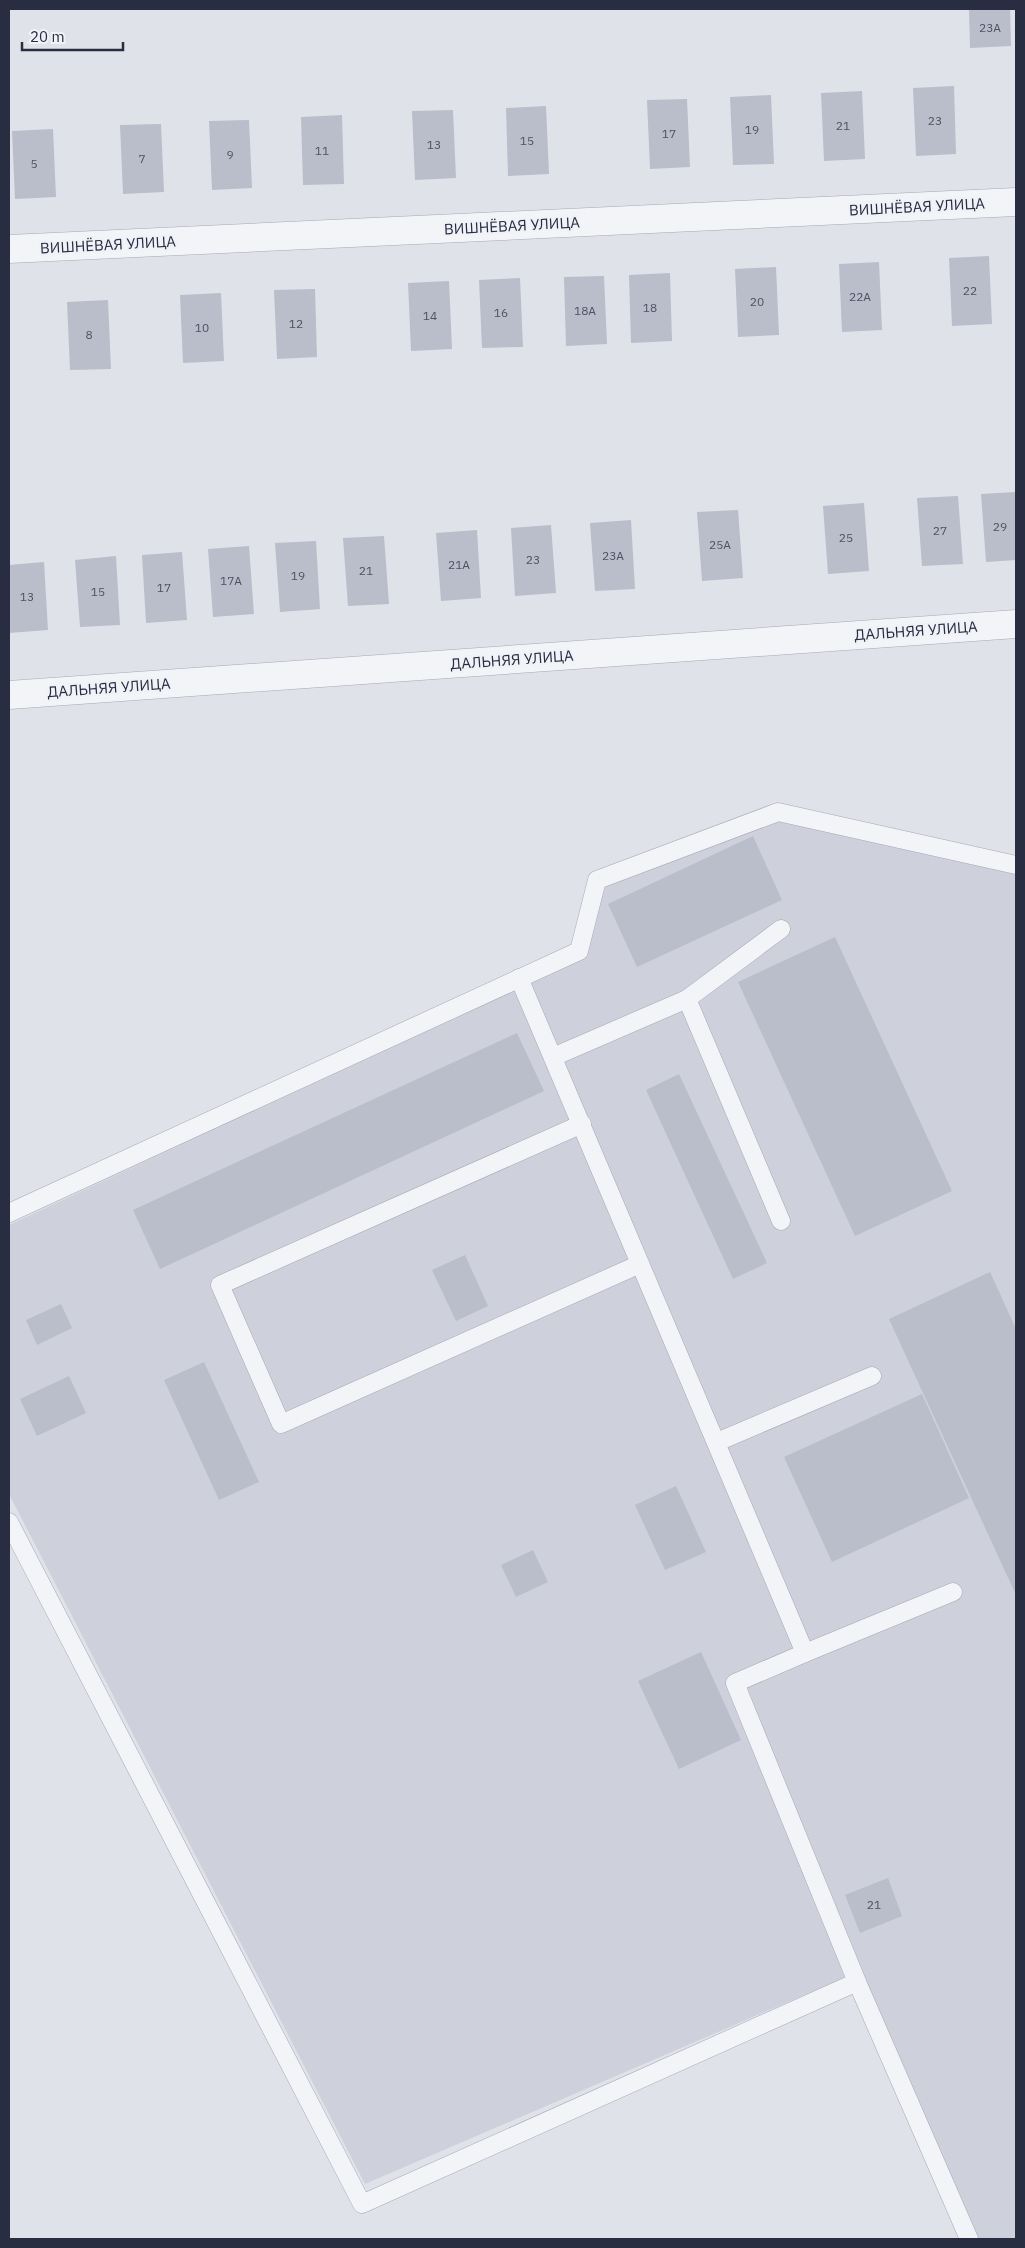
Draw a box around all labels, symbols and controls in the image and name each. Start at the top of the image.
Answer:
scale bar [22,20,124,52]
house number: 23А [979,20,1001,35]
text: 20 m [30,27,65,46]
house number: 23 [928,113,942,128]
house number: 21 [836,118,850,133]
house number: 19 [745,122,759,137]
house number: 17 [662,126,676,141]
house number: 15 [520,133,534,148]
house number: 13 [427,137,441,152]
house number: 11 [315,143,329,158]
house number: 9 [226,147,234,162]
house number: 7 [138,151,146,166]
house number: 5 [30,156,38,171]
street label: ВИШНЁВАЯ УЛИЦА [849,193,986,220]
street label: ВИШНЁВАЯ УЛИЦА [444,212,581,239]
street label: ВИШНЁВАЯ УЛИЦА [40,231,177,258]
house number: 22 [963,283,977,298]
house number: 22А [849,289,871,304]
house number: 20 [750,294,764,309]
house number: 18 [643,300,657,315]
house number: 18А [574,303,596,318]
house number: 16 [494,305,508,320]
house number: 14 [423,308,437,323]
house number: 12 [289,316,303,331]
house number: 10 [195,320,209,335]
house number: 8 [85,327,93,342]
house number: 29 [993,519,1007,534]
house number: 27 [933,523,947,538]
house number: 25 [839,530,853,545]
house number: 25А [709,537,731,552]
house number: 23А [602,548,624,563]
house number: 23 [526,552,540,567]
house number: 21А [448,557,470,572]
house number: 21 [359,563,373,578]
house number: 19 [291,568,305,583]
house number: 17А [220,573,242,588]
house number: 17 [157,580,171,595]
house number: 15 [91,584,105,599]
house number: 13 [20,589,34,604]
street label: ДАЛЬНЯЯ УЛИЦА [854,617,978,644]
street label: ДАЛЬНЯЯ УЛИЦА [450,646,574,673]
street label: ДАЛЬНЯЯ УЛИЦА [47,674,171,701]
house number: 21 [867,1897,881,1912]

